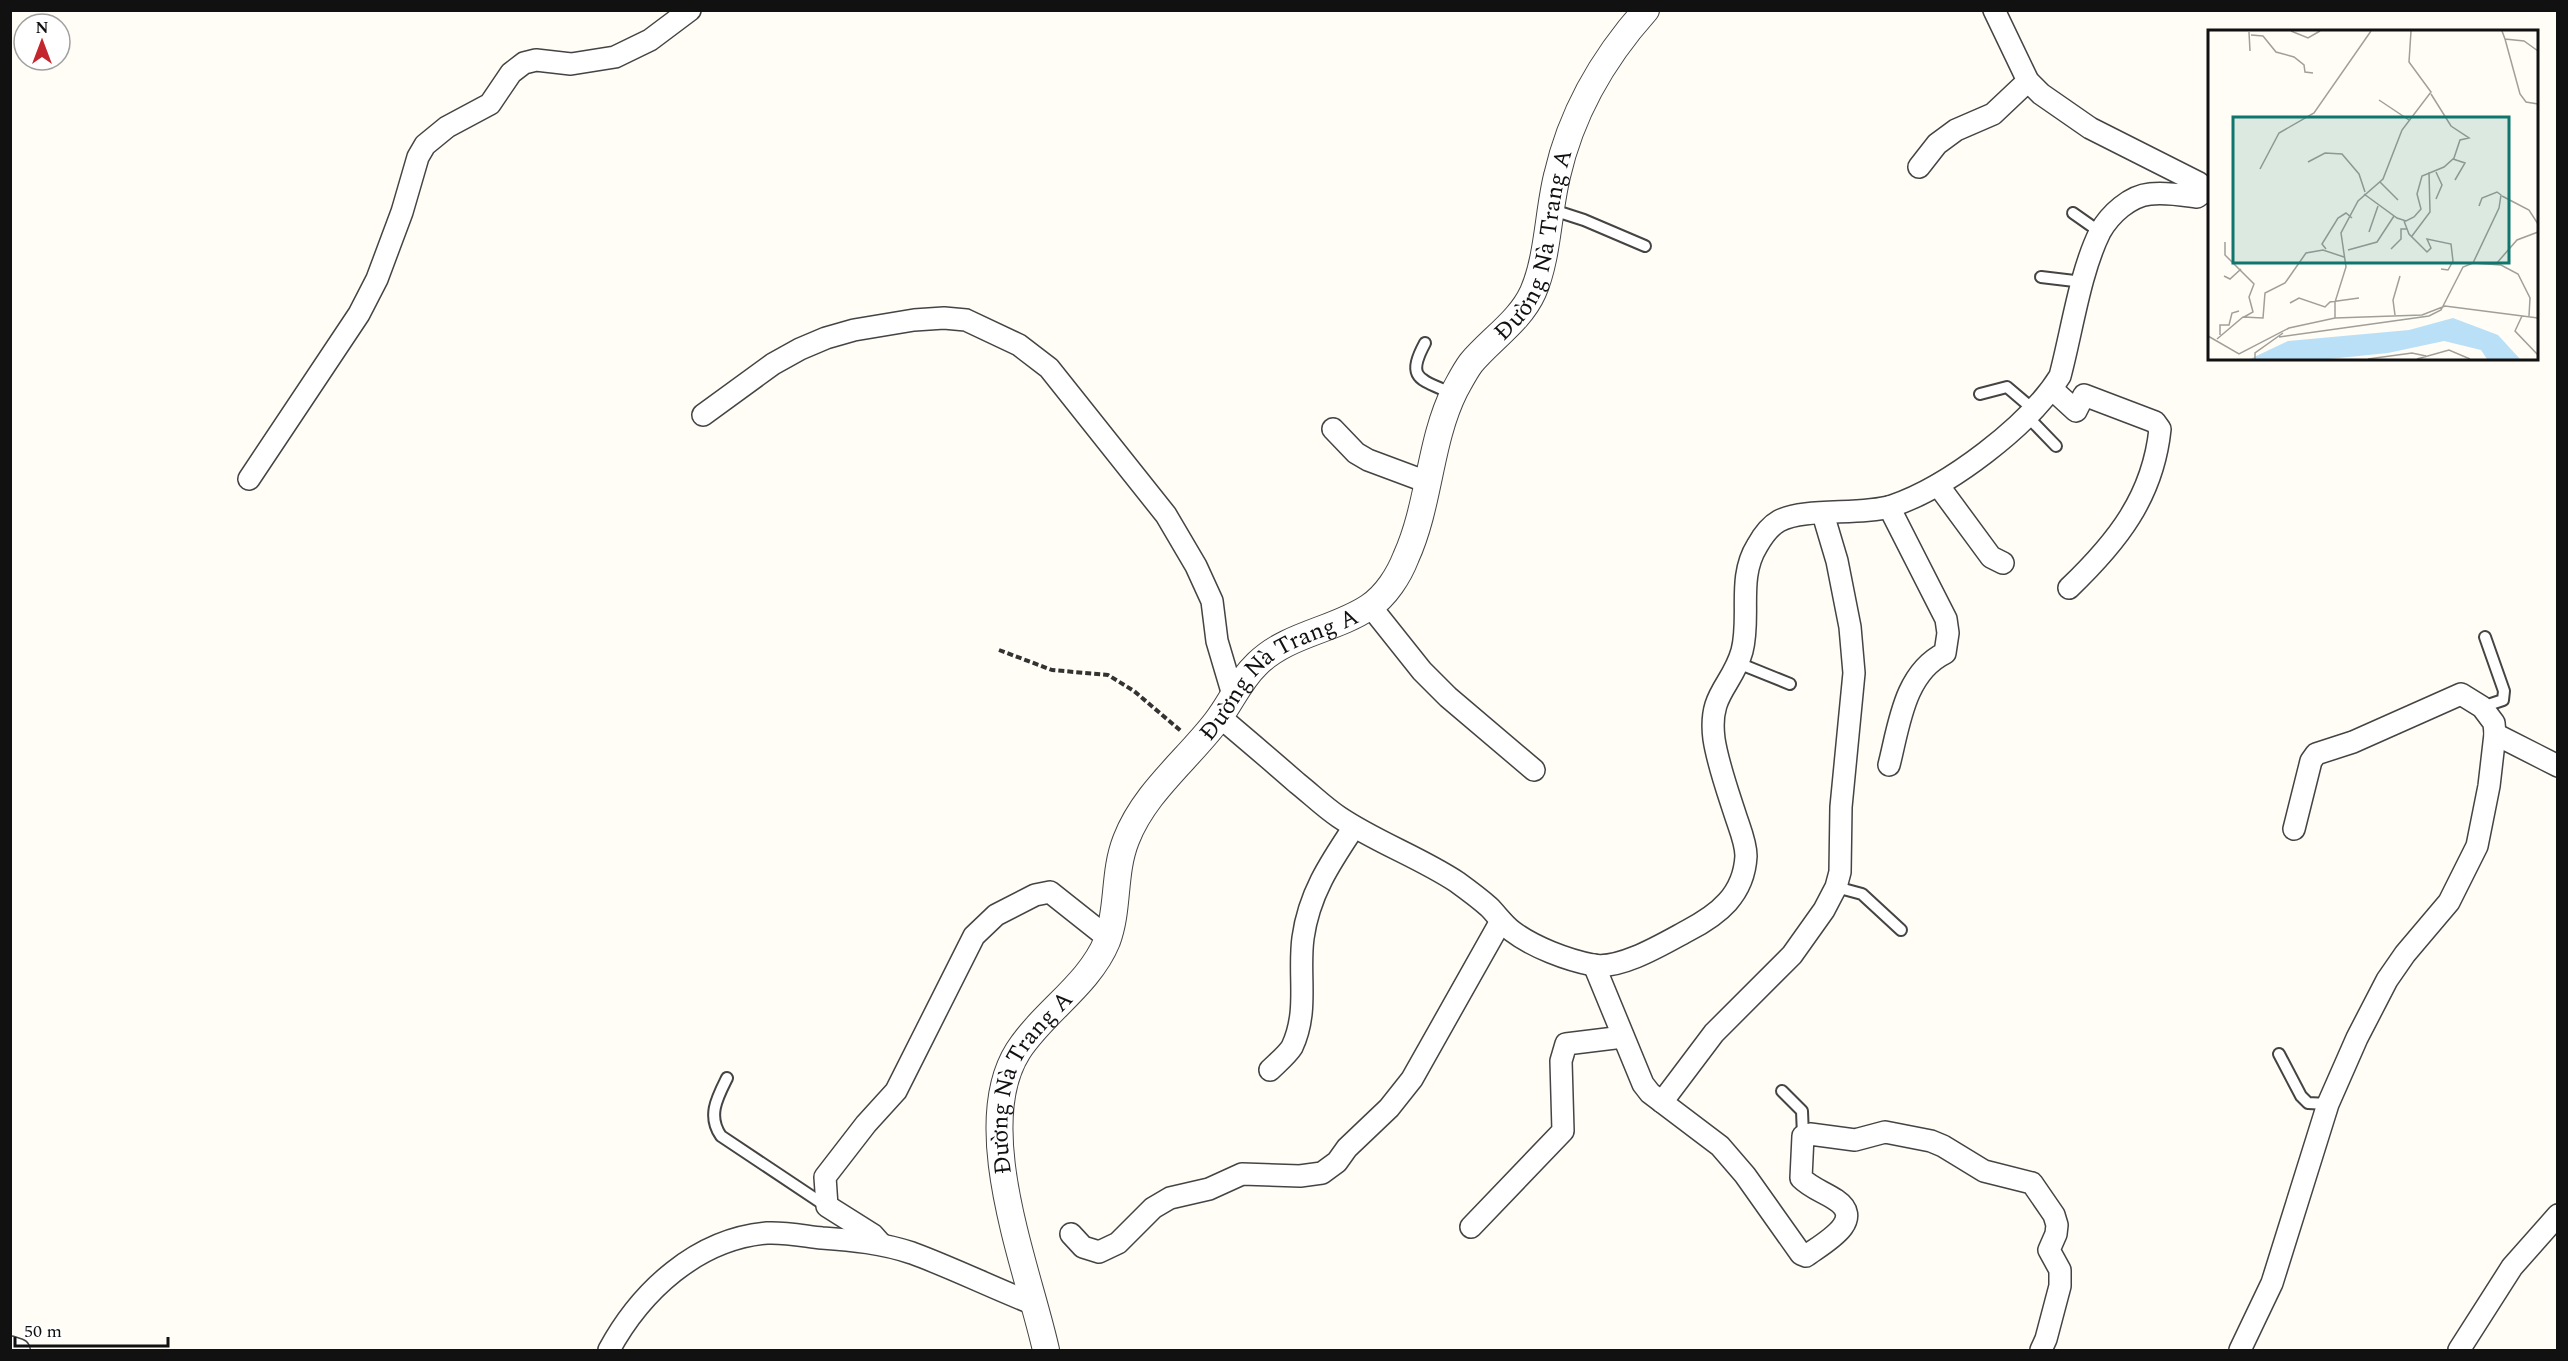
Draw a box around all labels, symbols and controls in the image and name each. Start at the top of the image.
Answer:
north arrow [12,12,72,72]
text: N [35,16,49,40]
inset map [2208,30,2538,360]
street label: Đường Nà Trang A [1486,145,1582,350]
street label: Đường Nà Trang A [1191,599,1365,749]
street label: Đường Nà Trang A [982,983,1082,1177]
scale bar [15,1310,168,1348]
text: 50 m [24,1318,62,1345]

